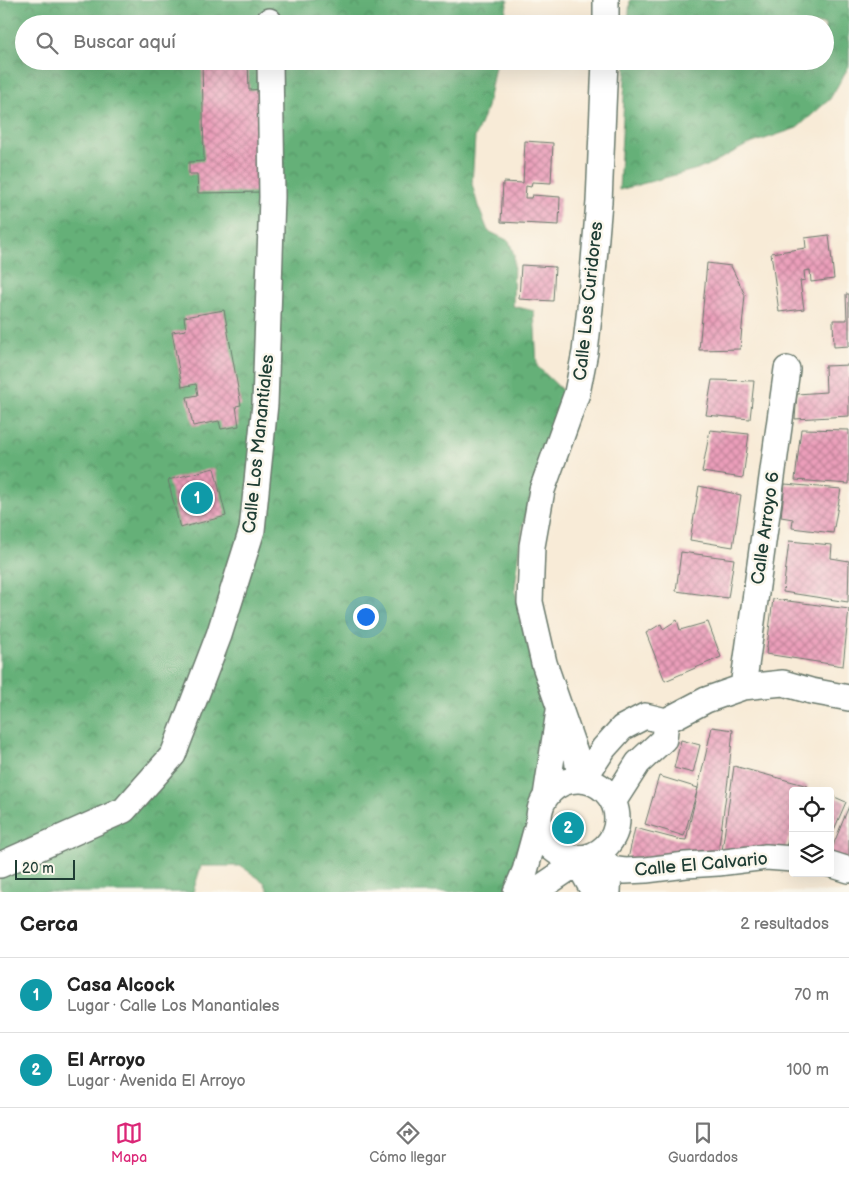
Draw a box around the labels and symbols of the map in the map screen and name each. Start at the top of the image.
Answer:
street label: Calle Los Curidores [570,220,607,382]
street label: Calle Los Manantiales [239,353,278,535]
street label: Calle Arroyo 6 [747,470,784,586]
pin: 1 [181,479,213,517]
your location [353,604,379,630]
pin: 2 [552,809,584,847]
street label: Calle El Calvario [634,848,769,881]
scale bar [15,857,75,880]

